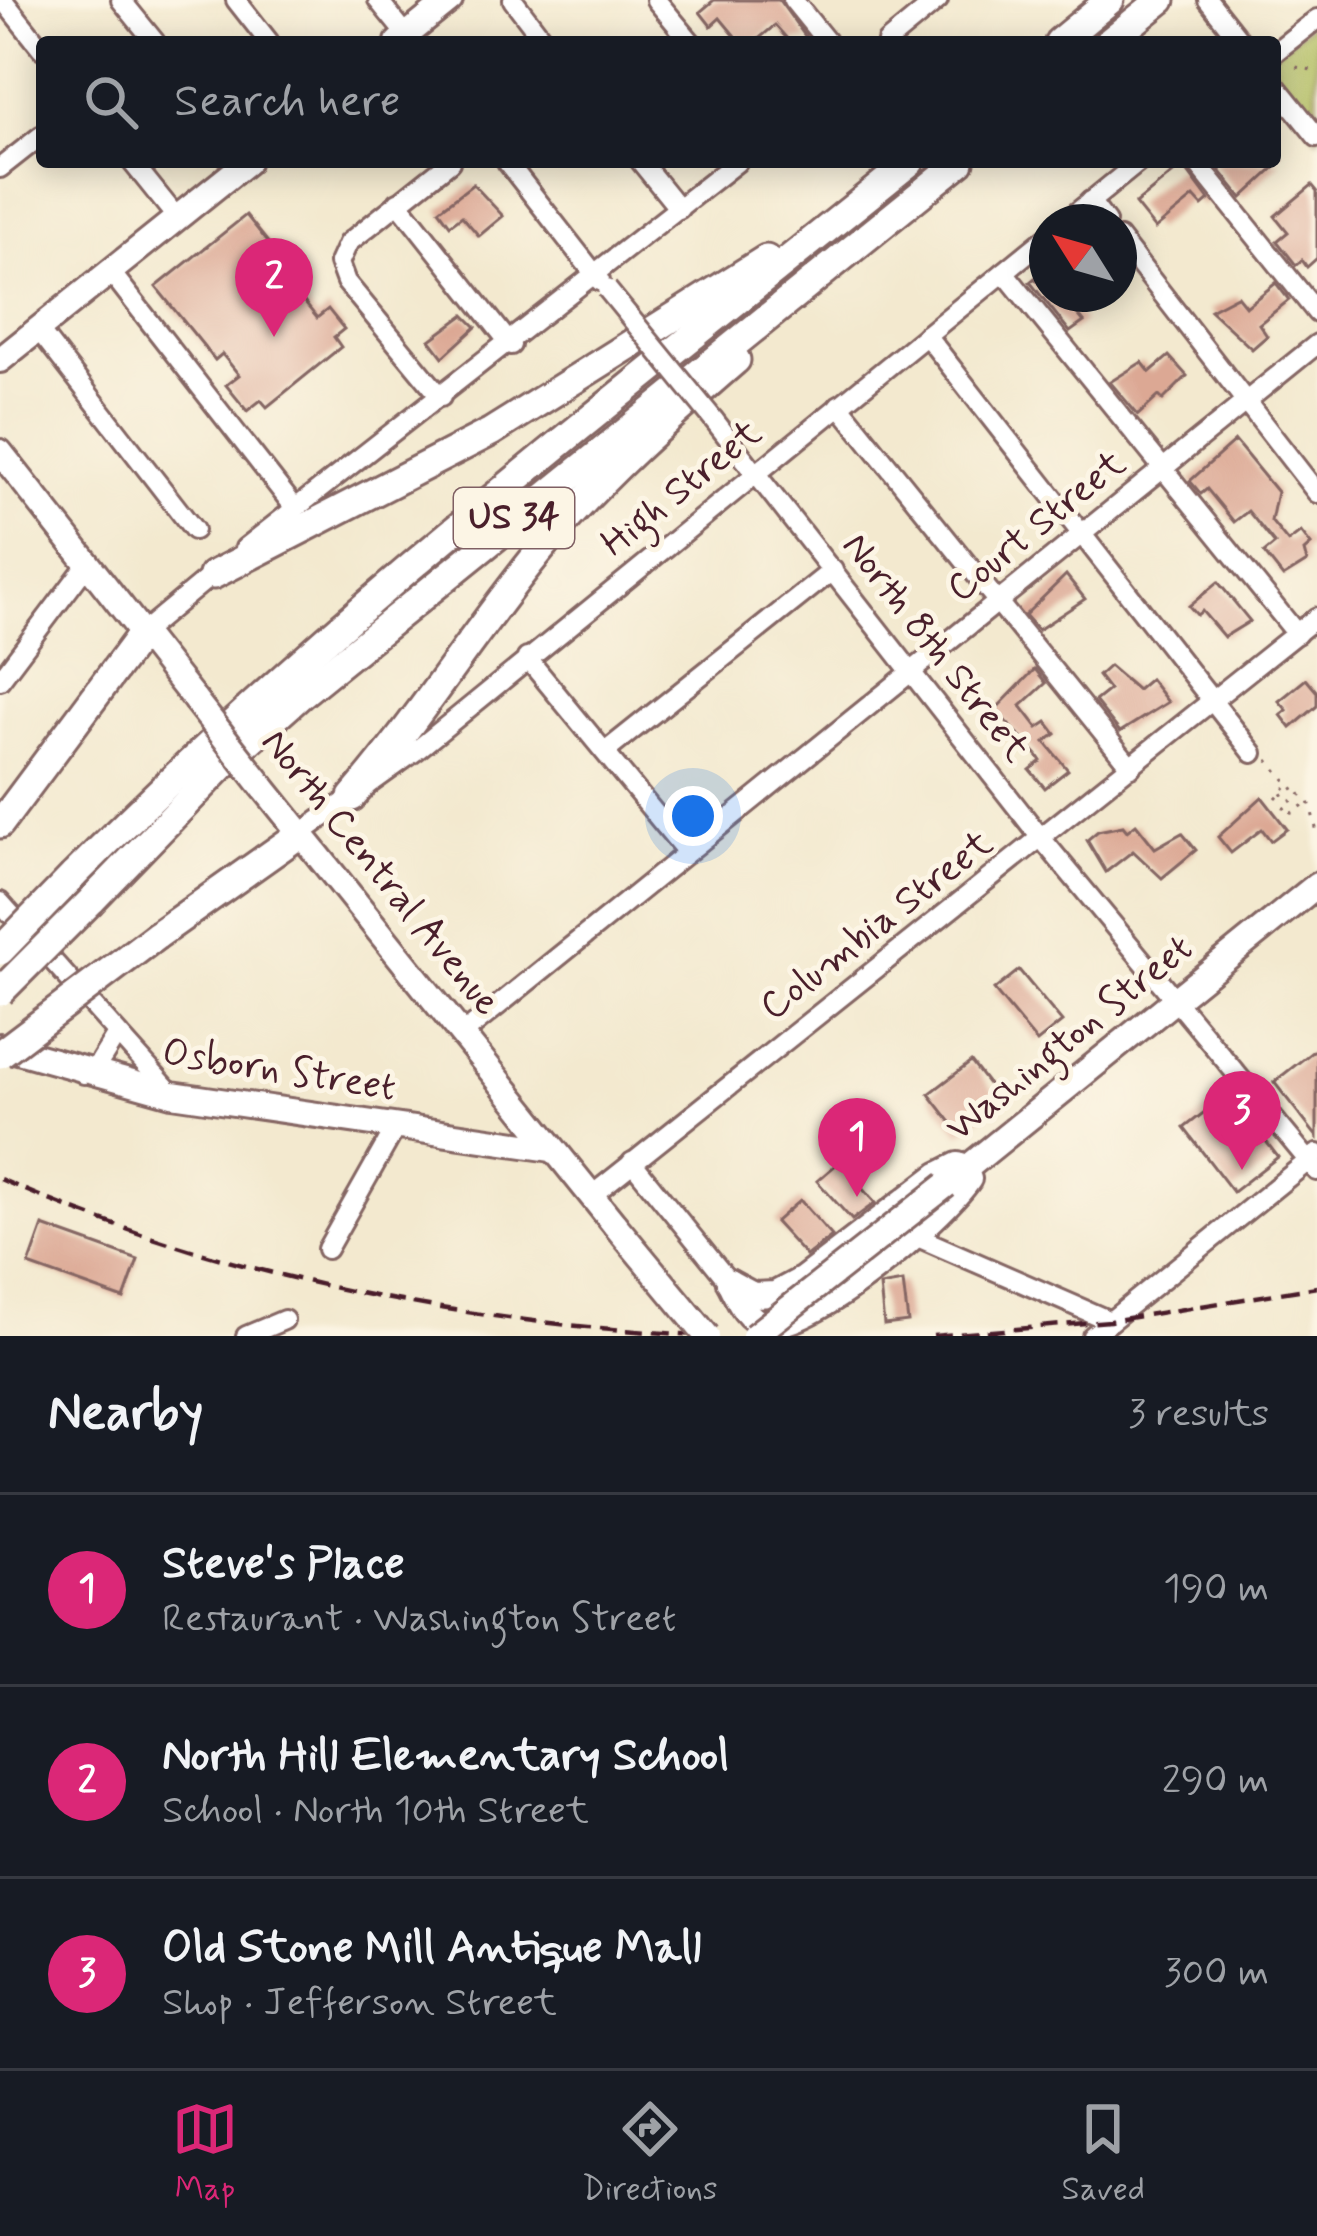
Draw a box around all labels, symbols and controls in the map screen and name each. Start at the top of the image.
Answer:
search box [36,36,1281,168]
icon: search [78,69,144,135]
text: Search here [174,73,401,132]
north arrow [1029,204,1137,312]
pin: 2 [235,238,313,337]
street label: High Street [591,409,775,572]
street label: Court Street [937,439,1137,615]
road number: US 34 [454,488,574,548]
street label: North 8th Street [829,523,1041,773]
street label: North Central Avenue [249,719,511,1027]
your location [663,786,723,846]
street label: Columbia Street [750,819,1004,1033]
street label: Washington Street [936,924,1206,1156]
street label: Osborn Street [159,1027,399,1115]
pin: 3 [1203,1071,1281,1170]
pin: 1 [818,1098,896,1197]
text: Nearby [48,1381,203,1447]
text: 3 results [1128,1389,1269,1440]
text: Steve's Place [162,1535,405,1594]
text: 1 [78,1564,96,1615]
text: 190 m [1163,1564,1269,1615]
text: Restaurant · Washington Street [162,1594,676,1645]
text: North Hill Elementary School [162,1727,729,1786]
text: 2 [77,1756,97,1807]
text: 290 m [1162,1756,1269,1807]
text: School · North 10th Street [162,1786,589,1837]
text: Old Stone Mill Antique Mall [162,1919,701,1978]
text: 3 [78,1948,96,1999]
text: 300 m [1164,1948,1269,1999]
text: Shop · Jefferson Street [162,1978,557,2029]
tab: Map [172,2096,238,2212]
tab: Directions [582,2096,718,2212]
tab: Saved [1062,2096,1145,2212]

